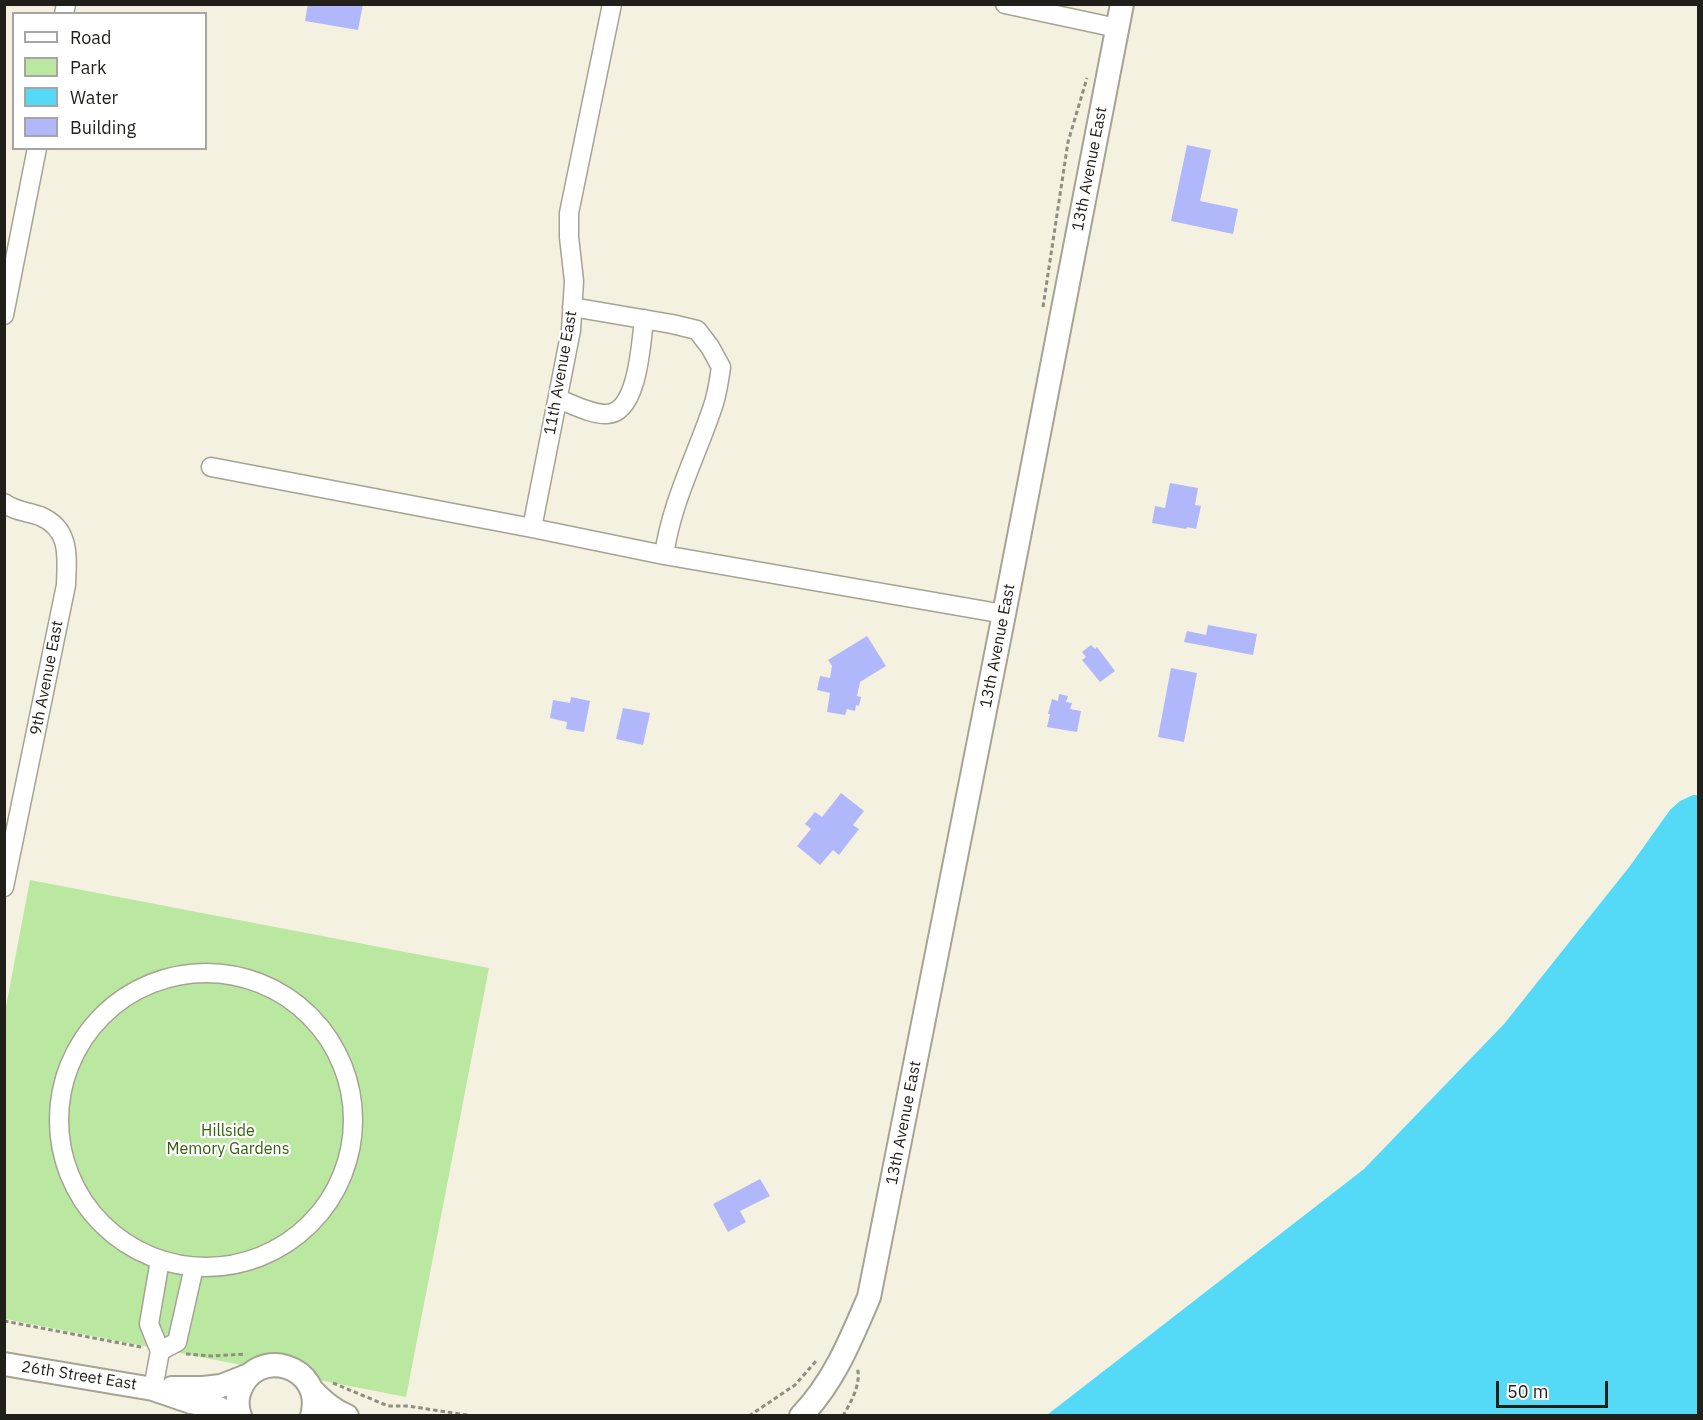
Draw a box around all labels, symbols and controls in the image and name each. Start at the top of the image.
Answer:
legend [12,12,207,150]
text: Road [70,26,111,49]
text: Park [70,56,106,79]
text: Water [70,86,118,109]
street label: 13th Avenue East [1069,105,1111,233]
text: Building [70,116,136,139]
street label: 11th Avenue East [541,309,581,437]
street label: 13th Avenue East [977,582,1019,710]
street label: 9th Avenue East [26,619,68,737]
street label: 13th Avenue East [883,1059,925,1187]
park label: Hillside Memory Gardens [167,1121,289,1159]
street label: 26th Street East [20,1357,138,1395]
scale bar [1499,1369,1612,1407]
text: 50 m [1507,1380,1549,1403]

